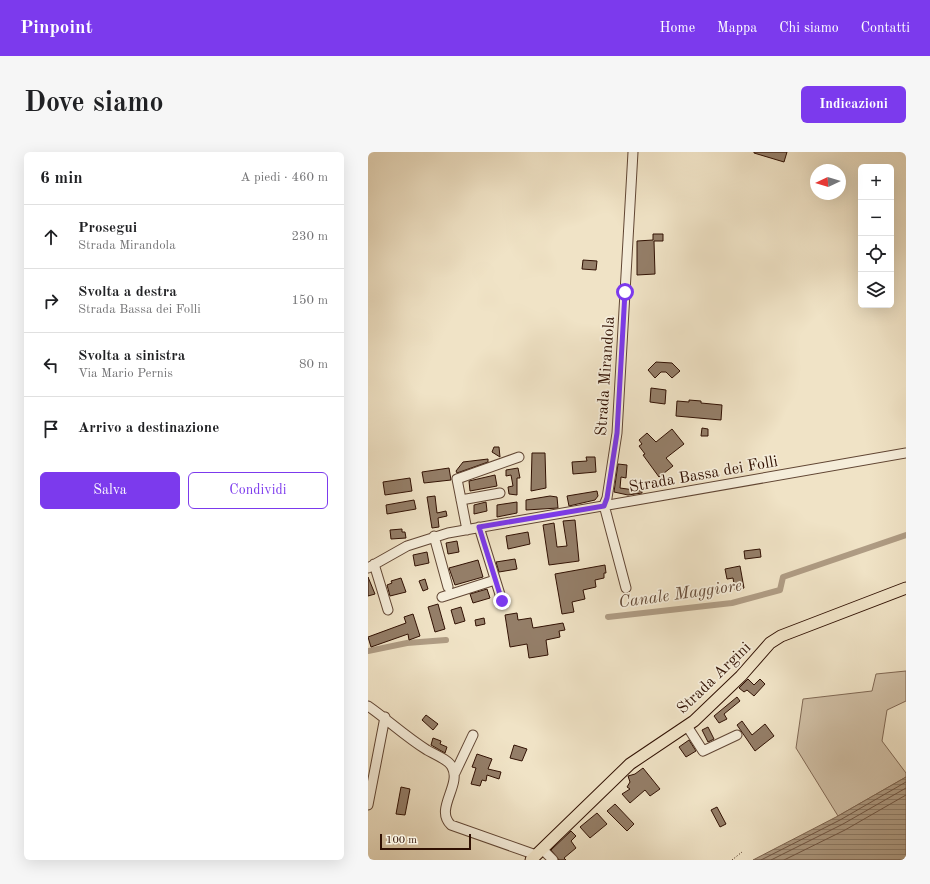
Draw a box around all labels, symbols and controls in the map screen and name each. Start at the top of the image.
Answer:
text: Pinpoint [20,19,93,38]
text: Home [660,21,695,35]
text: Mappa [717,21,757,35]
text: Chi siamo [779,21,839,35]
text: Contatti [861,21,910,35]
button: Indicazioni [801,86,906,123]
text: Dove siamo [24,90,164,118]
north arrow [810,164,846,200]
map controls [858,164,894,308]
button: + [858,164,894,200]
text: 6 min [40,170,83,187]
text: A piedi · 460 m [240,171,328,184]
button: − [858,200,894,236]
text: Prosegui [78,221,137,236]
icon: ahead [40,226,62,248]
text: 230 m [291,230,328,243]
button: locate [858,236,894,272]
text: Strada Mirandola [78,239,176,252]
button: layers [858,272,894,308]
route start [616,283,634,301]
text: Svolta a destra [78,285,177,300]
icon: right [40,290,62,312]
text: 150 m [291,294,328,307]
text: Strada Bassa dei Folli [78,303,201,316]
street label: Strada Mirandola [594,316,618,437]
text: Svolta a sinistra [78,349,185,364]
icon: left [40,354,62,376]
text: 80 m [299,358,328,371]
text: Via Mario Pernis [78,367,173,380]
icon: arrive [40,418,62,440]
text: Arrivo a destinazione [78,421,219,436]
street label: Strada Bassa dei Folli [628,454,779,496]
button: Salva [40,472,180,509]
button: Condividi [188,472,328,509]
water label: Canale Maggiore [617,577,743,612]
route end [493,592,511,610]
street label: Strada Argini [675,640,754,717]
scale bar [380,832,471,851]
text: 100 m [386,835,417,846]

